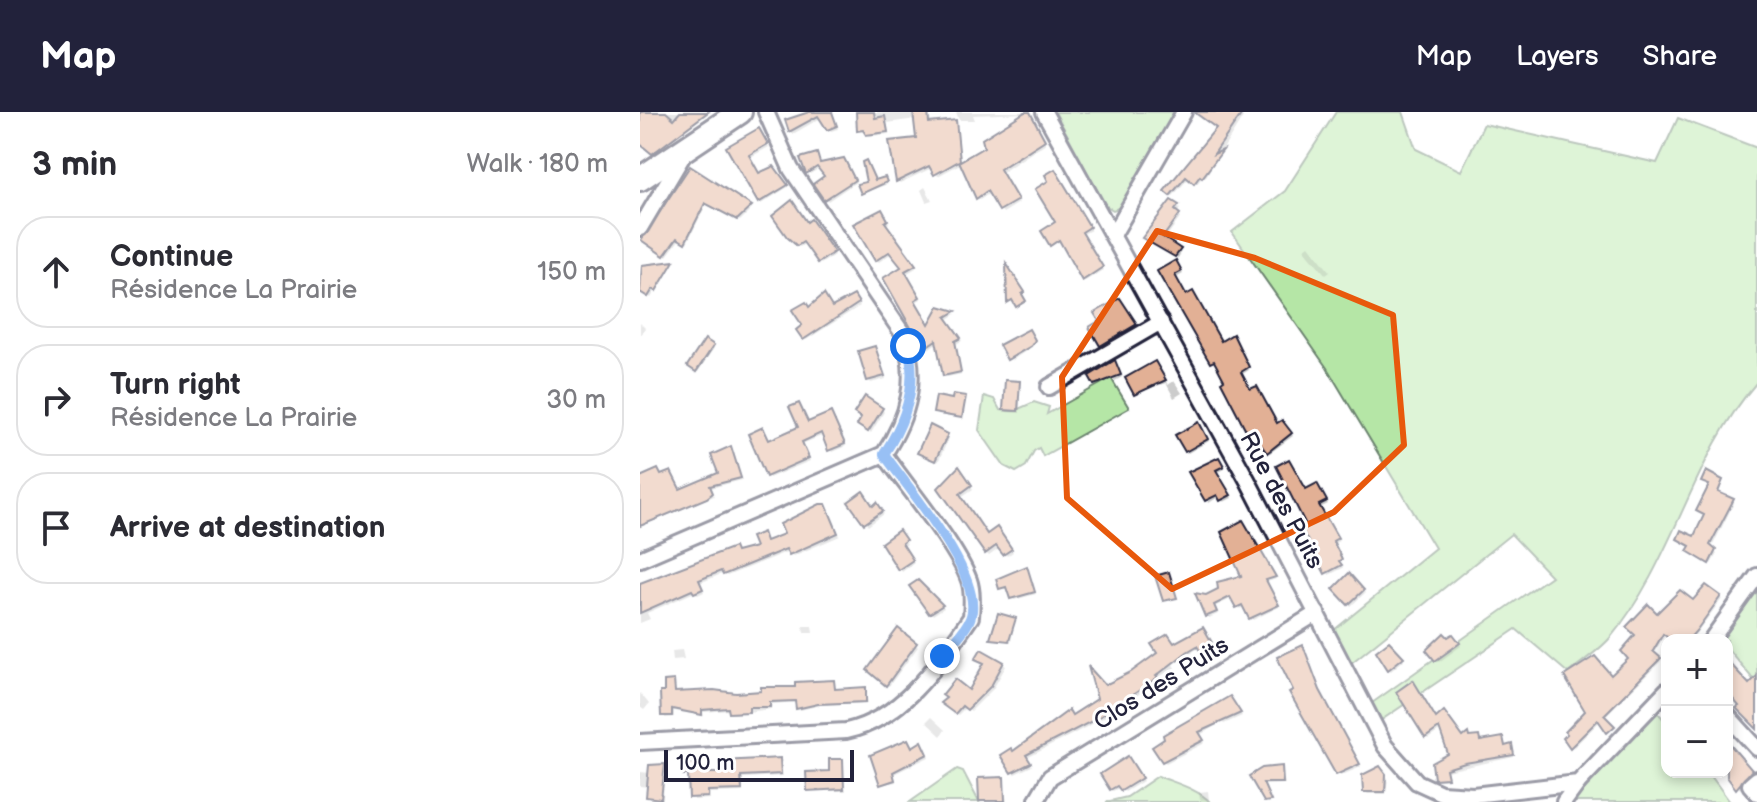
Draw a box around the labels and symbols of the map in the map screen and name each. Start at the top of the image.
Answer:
route start [890,328,926,364]
street label: Rue des Puits [1233,427,1330,574]
street label: Clos des Puits [1088,630,1234,736]
route end [924,638,960,674]
scale bar [664,746,854,782]

